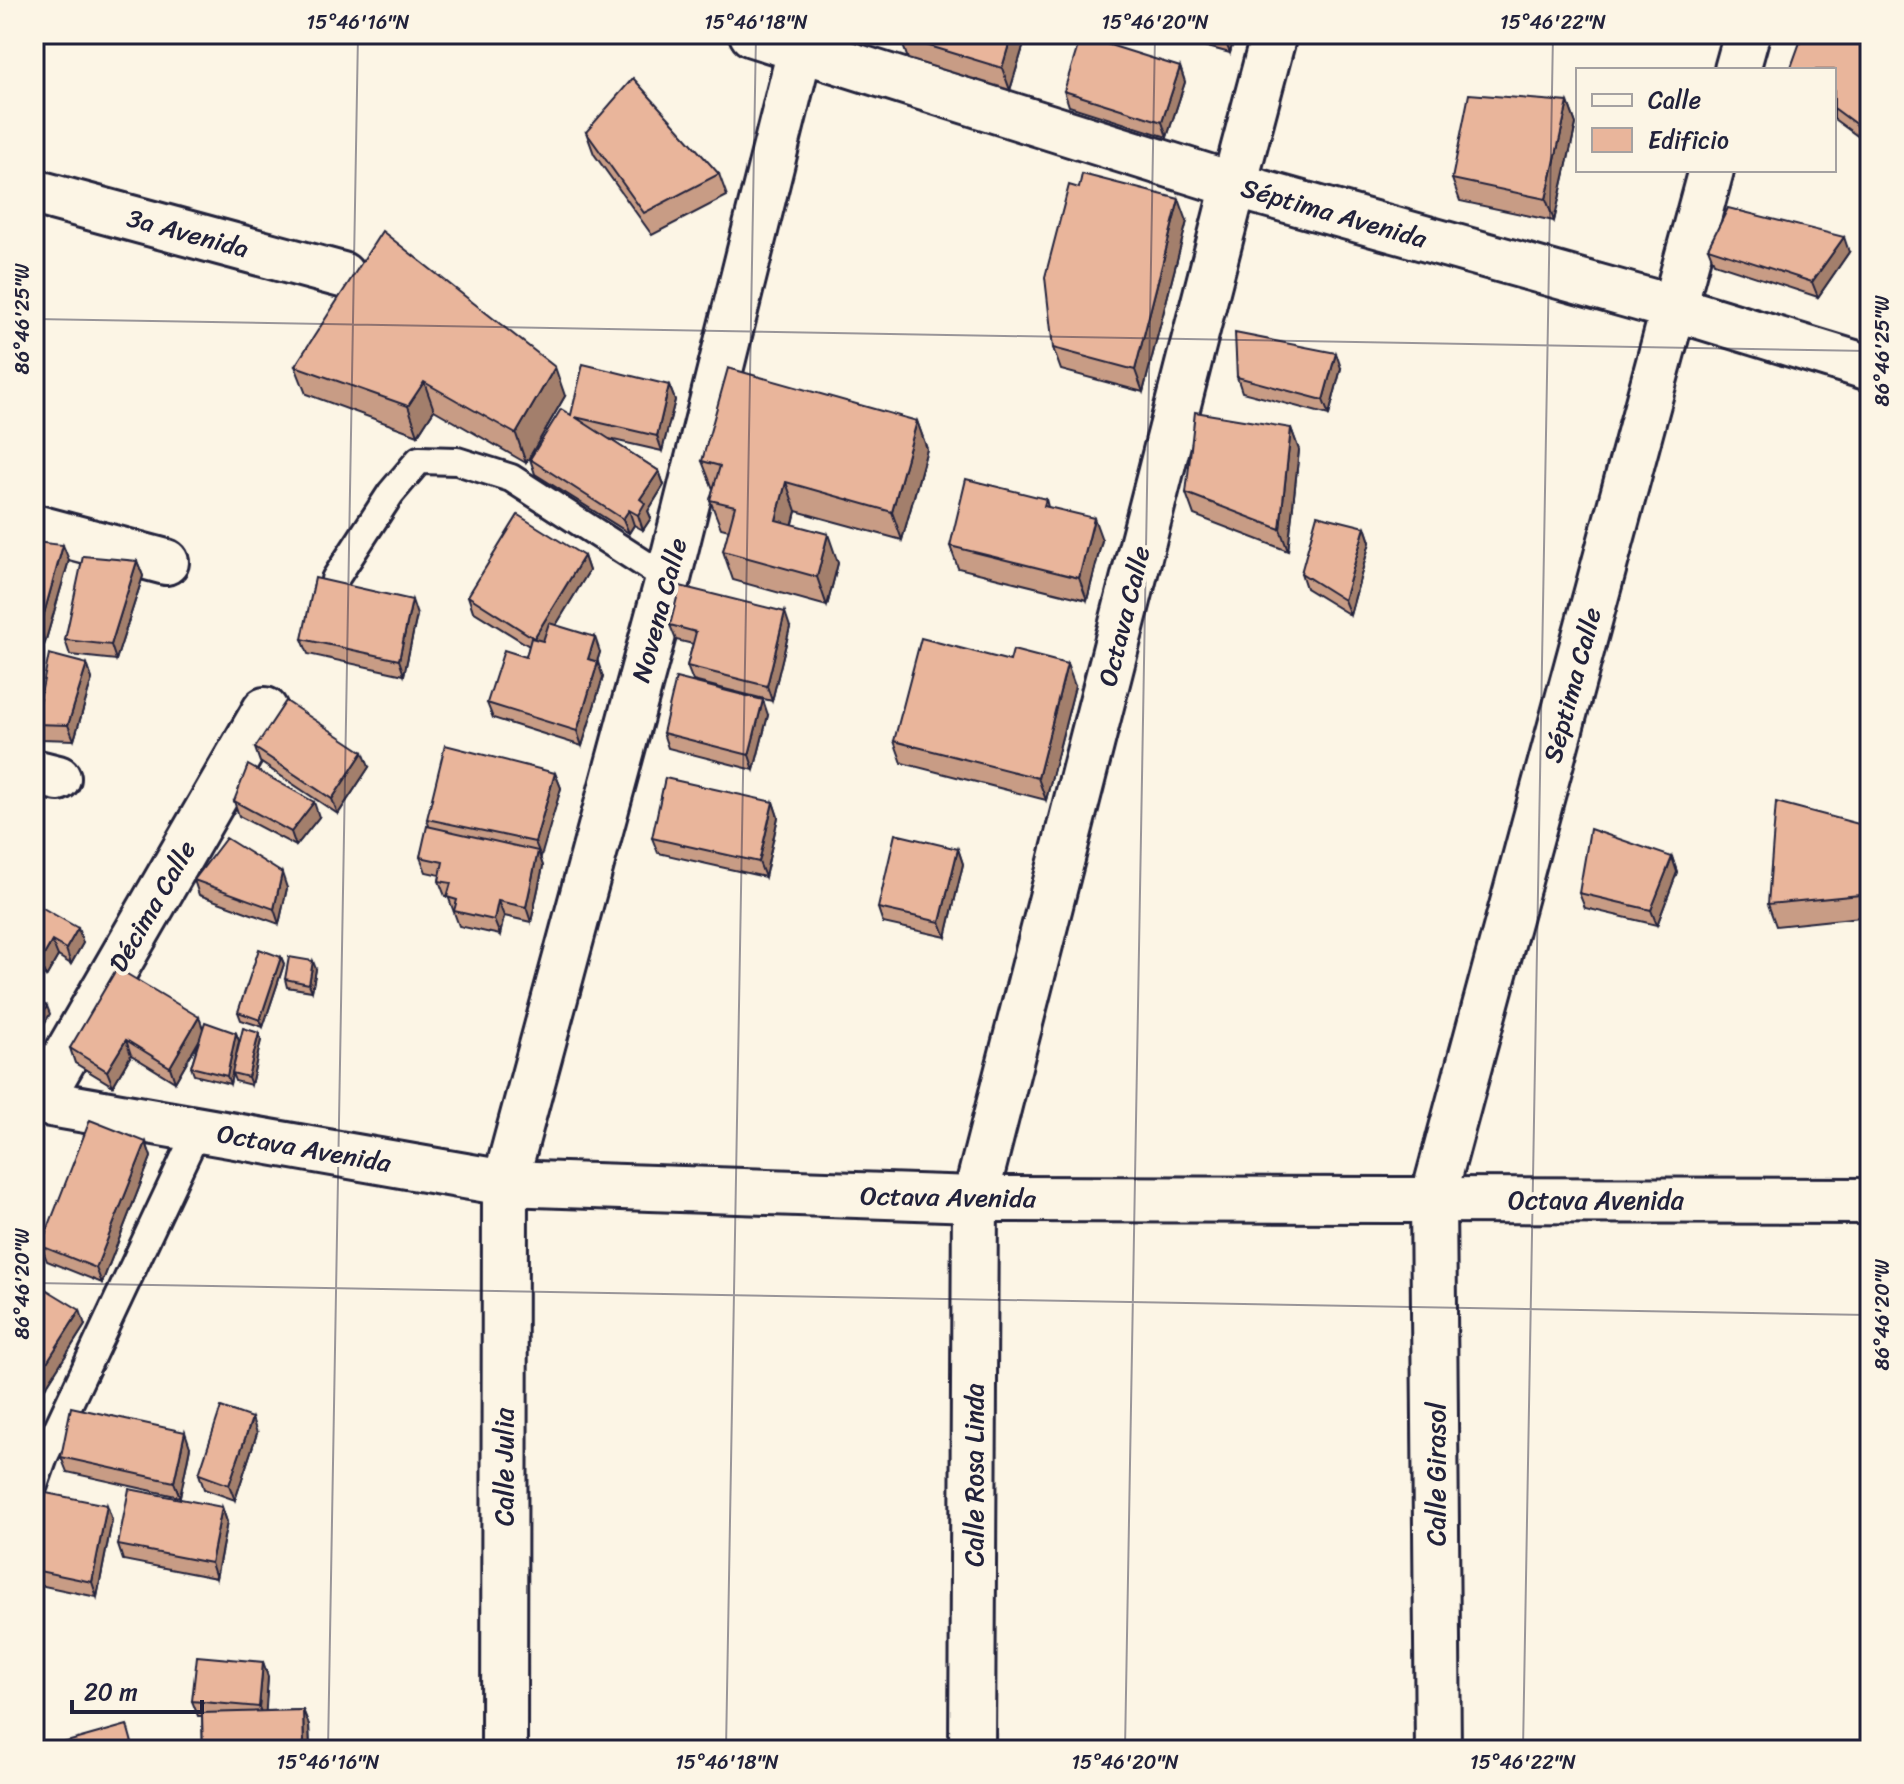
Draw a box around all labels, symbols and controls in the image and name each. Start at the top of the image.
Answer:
text: 15°46'16"N [307,5,410,40]
text: 15°46'18"N [704,5,808,40]
text: 15°46'20"N [1102,5,1209,40]
text: 15°46'22"N [1500,5,1606,40]
legend [1576,68,1836,172]
text: Calle [1648,79,1701,121]
text: Edificio [1648,119,1729,161]
street label: Séptima Avenida [1236,165,1433,262]
street label: 3a Avenida [122,195,254,271]
text: 86°46'25"W [5,263,40,374]
text: 86°46'25"W [1865,295,1900,406]
street label: Novena Calle [618,533,700,687]
street label: Octava Calle [1084,541,1164,691]
street label: Séptima Calle [1529,602,1615,768]
street label: Décima Calle [96,831,208,981]
street label: Octava Avenida [213,1110,395,1186]
street label: Octava Avenida [860,1172,1037,1222]
street label: Octava Avenida [1508,1177,1685,1223]
text: 86°46'20"W [5,1228,40,1340]
text: 86°46'20"W [1865,1259,1900,1371]
street label: Calle Rosa Linda [951,1383,997,1567]
street label: Calle Girasol [1413,1401,1459,1546]
street label: Calle Julia [481,1407,527,1526]
scale bar [72,1664,202,1714]
text: 20 m [84,1671,138,1713]
text: 15°46'16"N [277,1745,380,1780]
text: 15°46'18"N [675,1745,779,1780]
text: 15°46'20"N [1072,1745,1179,1780]
text: 15°46'22"N [1470,1745,1576,1780]

